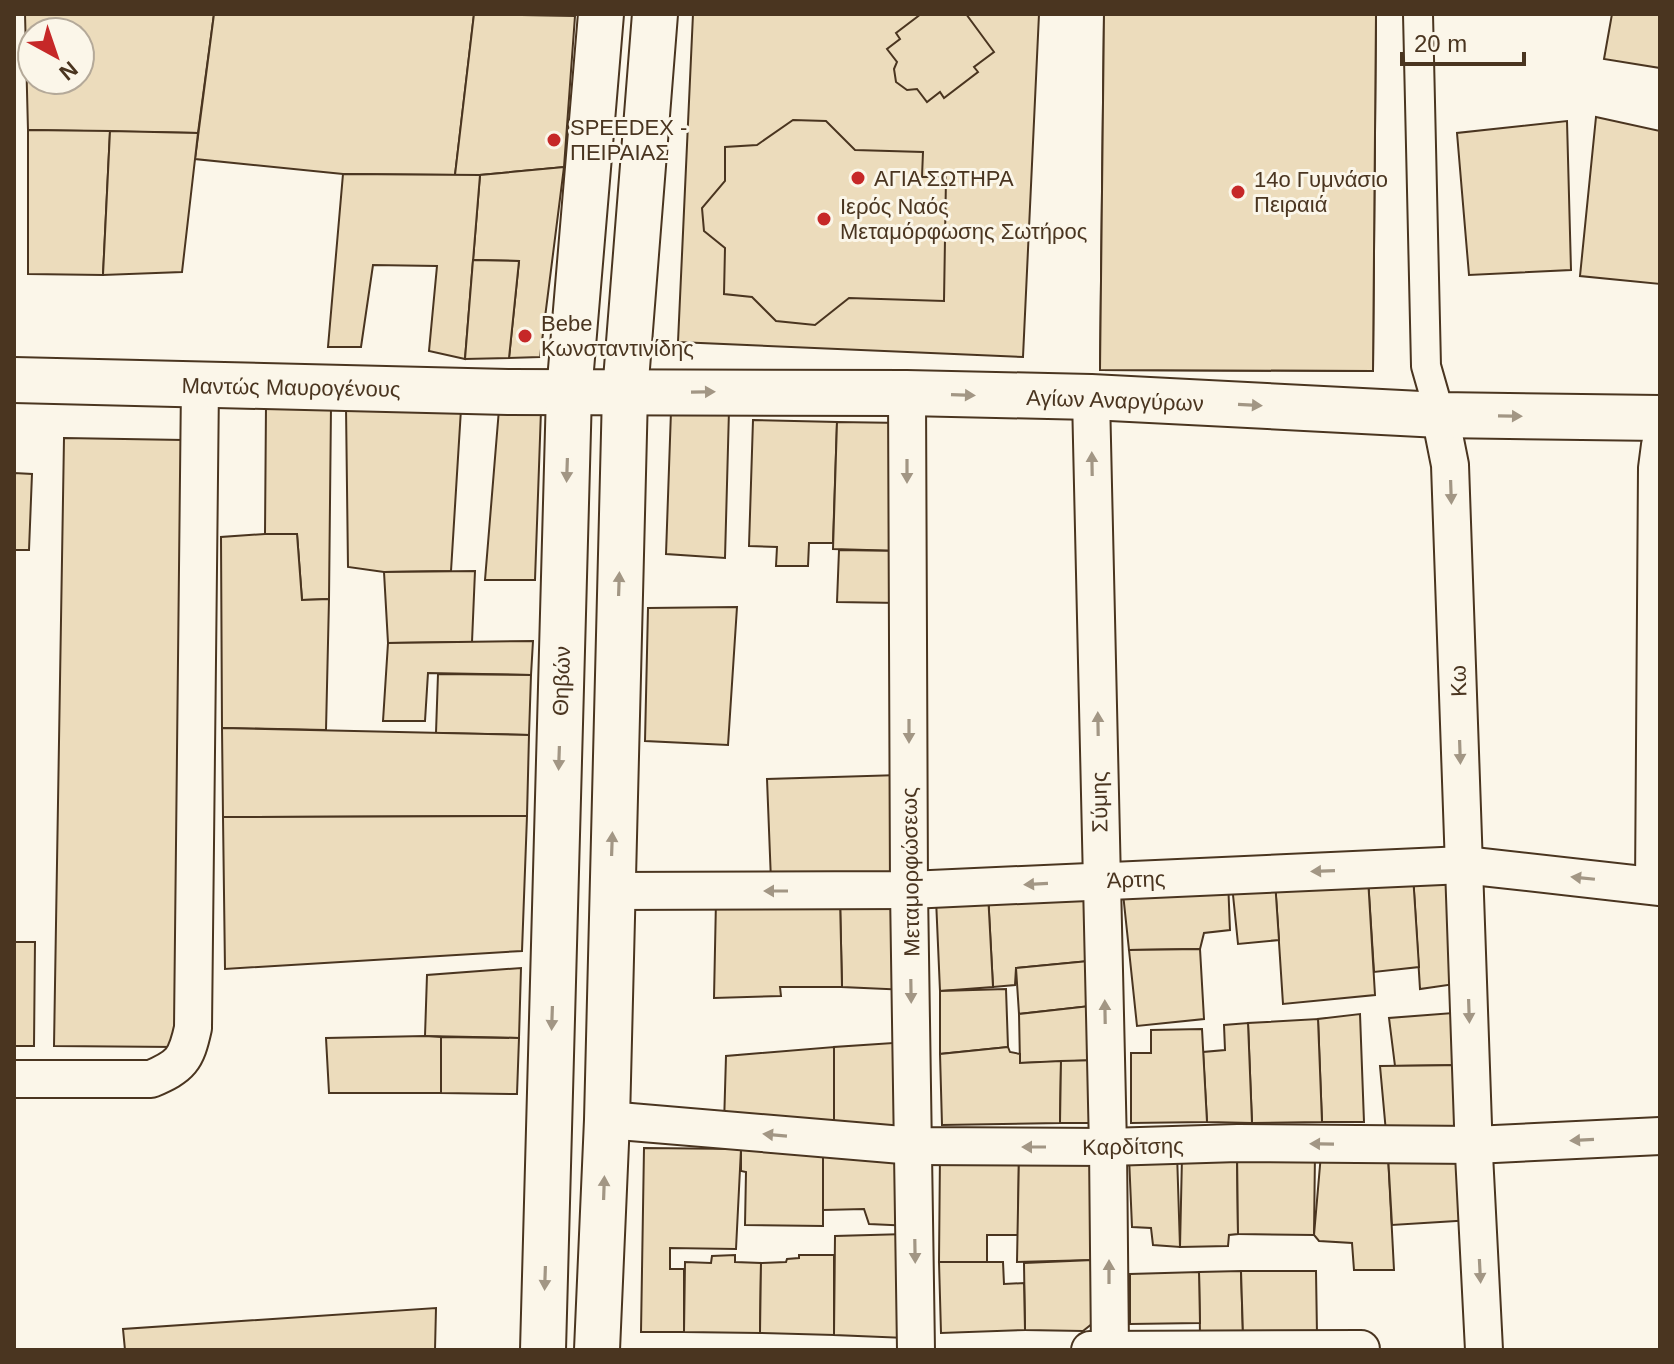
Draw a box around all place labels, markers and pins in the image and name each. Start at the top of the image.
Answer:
place label: SPEEDEX - ΠΕΙΡΑΙΑΣ [570,115,687,165]
marker: SPEEDEX - ΠΕΙΡΑΙΑΣ [545,131,563,149]
place label: ΑΓΙΑ ΣΩΤΗΡΑ [874,166,1014,191]
place label: 14ο Γυμνάσιο Πειραιά [1254,167,1388,217]
marker: ΑΓΙΑ ΣΩΤΗΡΑ [849,169,867,187]
marker: 14ο Γυμνάσιο Πειραιά [1229,183,1247,201]
place label: Ιερός Ναός Μεταμόρφωσης Σωτήρος [840,194,1087,244]
marker: Ιερός Ναός Μεταμόρφωσης Σωτήρος [815,210,833,228]
place label: Bebe Κωνσταντινίδης [541,311,694,361]
marker: Bebe Κωνσταντινίδης [516,327,534,345]

